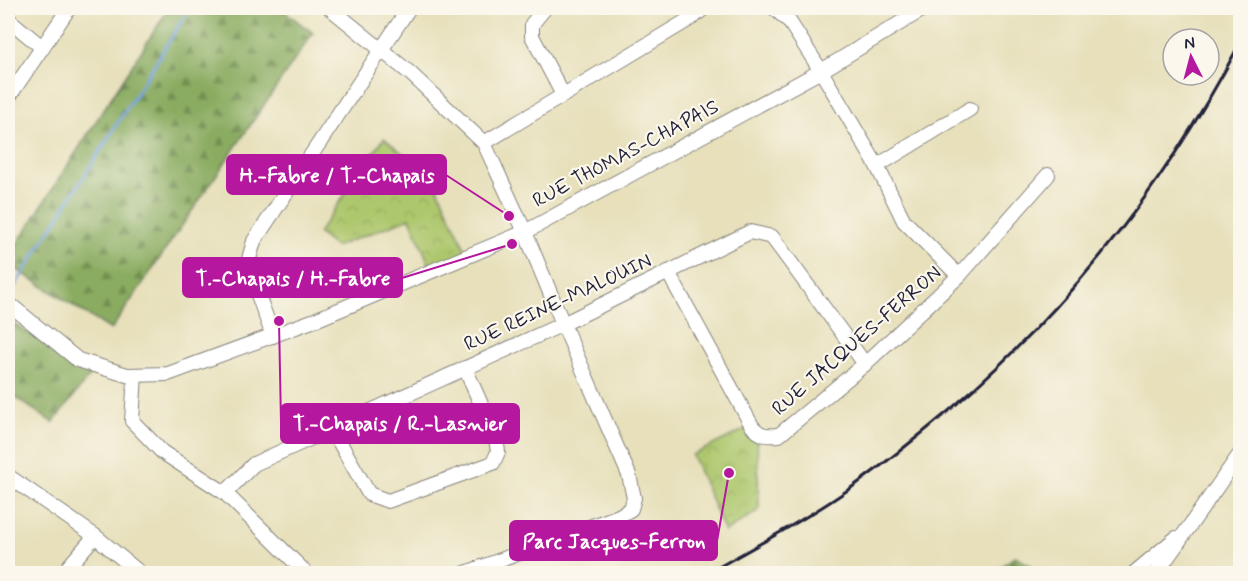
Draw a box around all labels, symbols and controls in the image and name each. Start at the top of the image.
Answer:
north arrow [1161,27,1221,87]
text: N [1183,33,1196,55]
street label: RUE THOMAS-CHAPAIS [528,93,724,215]
callout: H.-Fabre / T.-Chapais [227,155,446,194]
text: H.-Fabre / T.-Chapais [239,162,435,190]
street label: RUE REINE-MALOUIN [460,248,656,358]
callout: T.-Chapais / H.-Fabre [183,258,402,297]
street label: RUE JACQUES-FERRON [766,260,948,422]
text: T.-Chapais / H.-Fabre [195,265,391,293]
callout: T.-Chapais / R.-Lasnier [281,404,519,443]
text: T.-Chapais / R.-Lasnier [293,410,507,438]
callout: Parc Jacques-Ferron [510,521,717,560]
text: Parc Jacques-Ferron [522,528,706,556]

